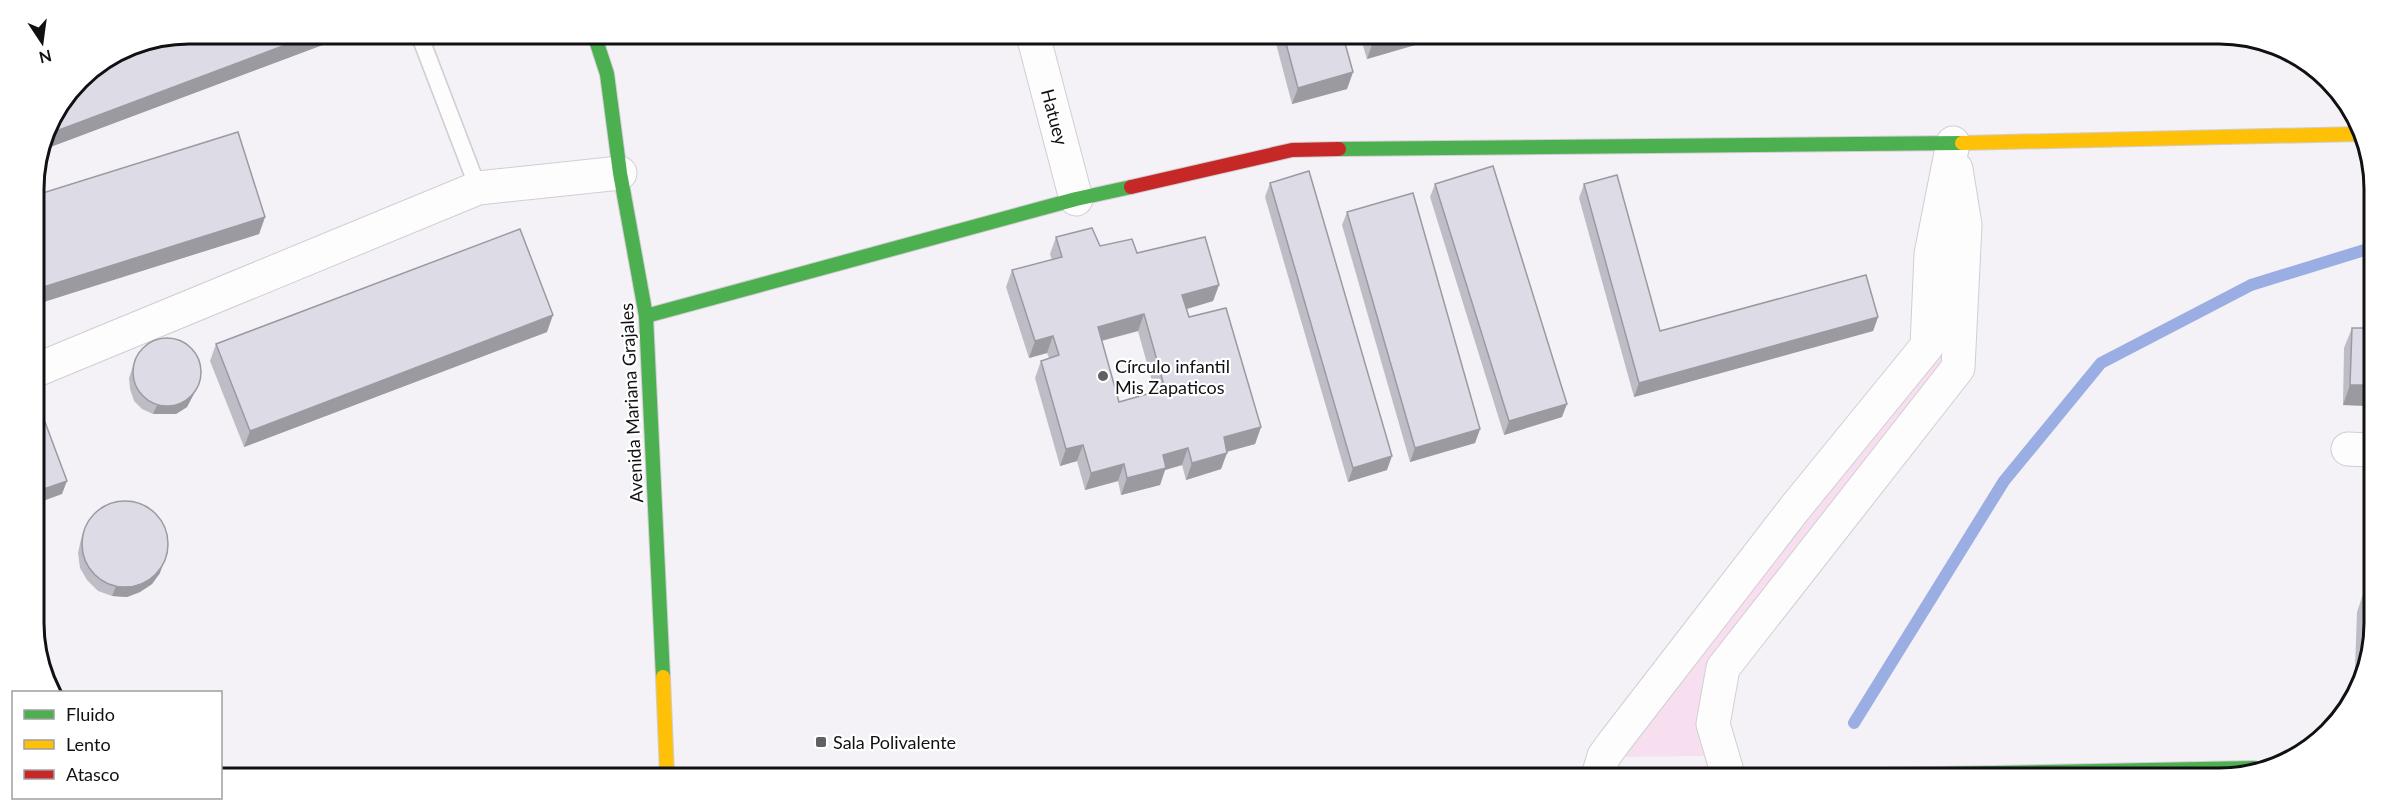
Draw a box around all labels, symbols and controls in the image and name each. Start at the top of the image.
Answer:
north arrow [12,12,72,72]
text: N [37,46,54,68]
street label: Hatuey [1037,86,1073,148]
street label: Avenida Mariana Grajales [615,302,647,503]
place label: Círculo infantil Mis Zapaticos [1115,355,1230,398]
marker: Círculo infantil Mis Zapaticos [1096,369,1110,383]
legend [12,691,222,799]
text: Fluido [66,703,115,725]
place label: Sala Polivalente [833,731,956,753]
text: Lento [66,733,111,755]
marker: Sala Polivalente [814,735,828,749]
text: Atasco [66,763,119,785]

